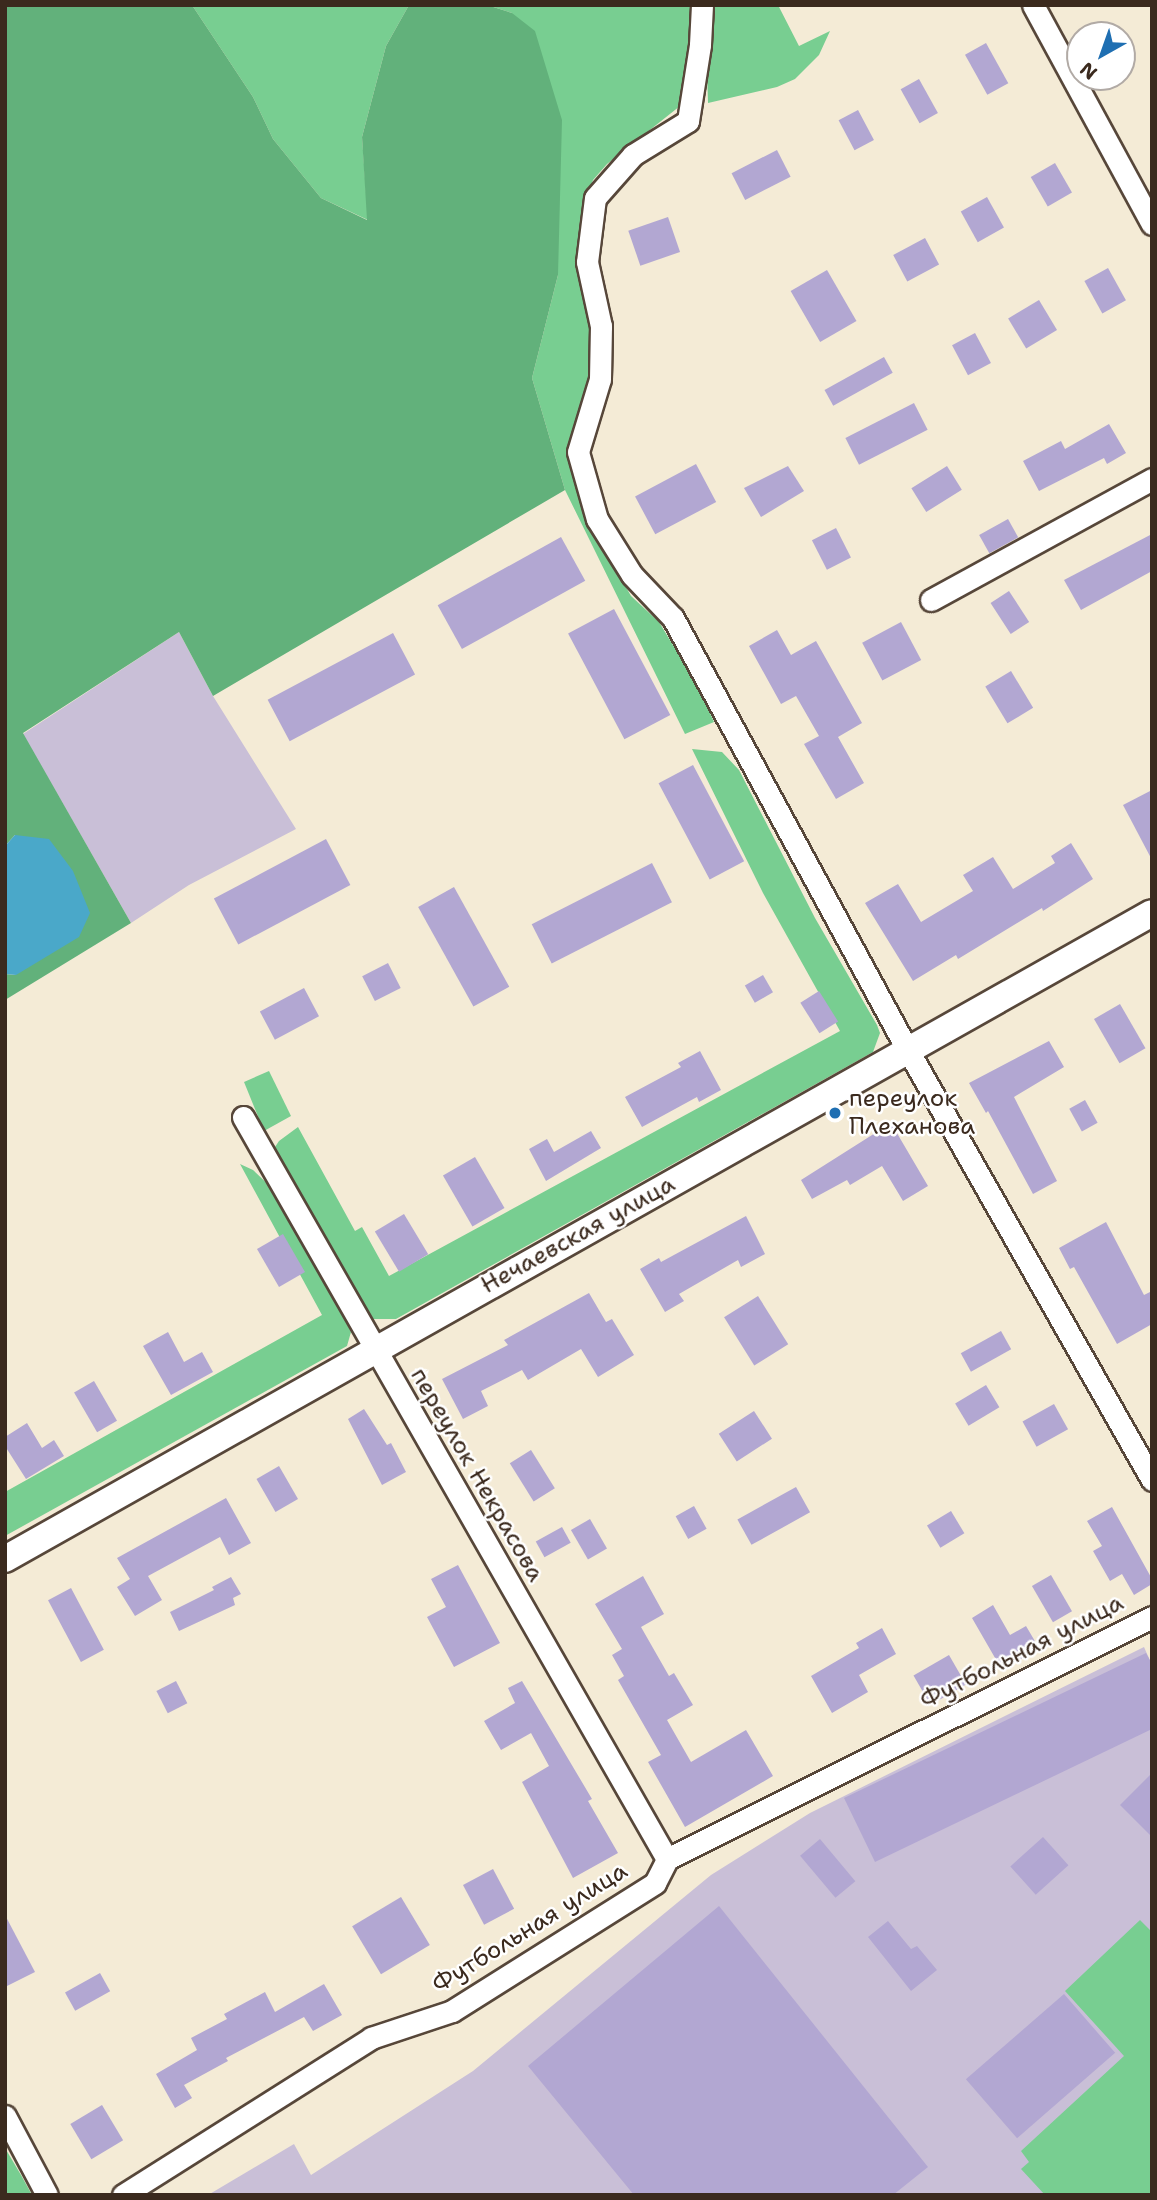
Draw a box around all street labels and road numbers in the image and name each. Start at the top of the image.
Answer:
street label: Нечаевская улица [476,1170,680,1300]
street label: переулок Некрасова [404,1363,550,1587]
street label: Футбольная улица [916,1588,1128,1716]
street label: Футбольная улица [427,1856,633,2000]

